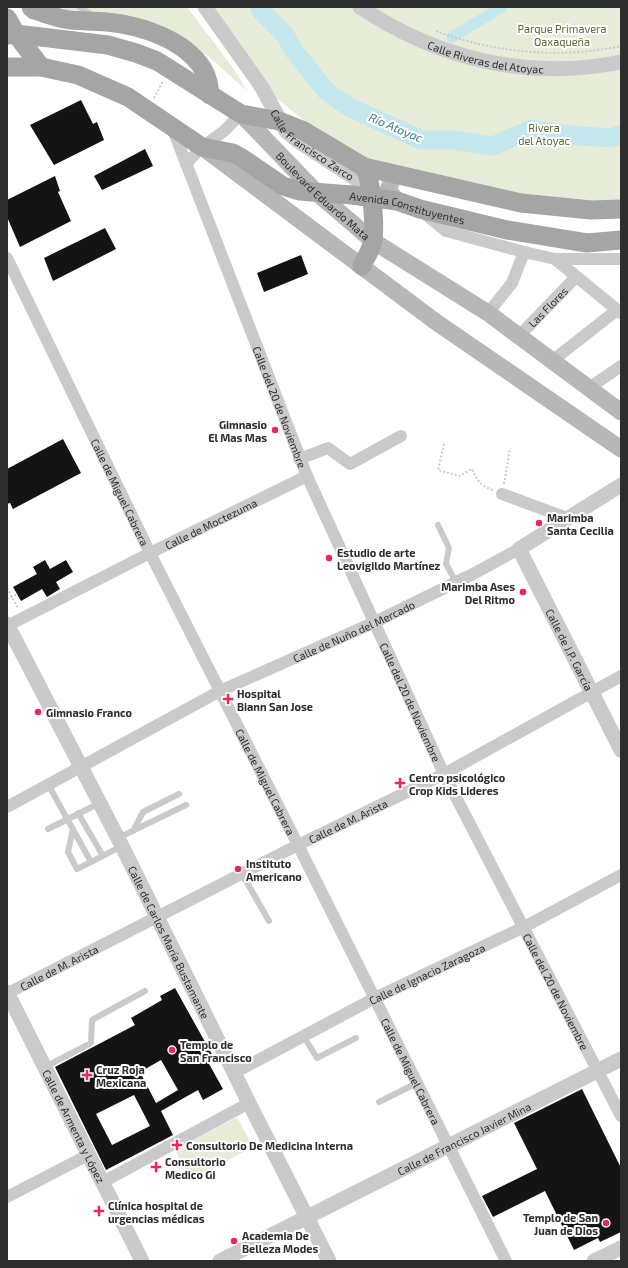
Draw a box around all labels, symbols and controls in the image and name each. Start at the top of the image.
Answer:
park label: Parque Primavera Oaxaqueña [517,22,607,48]
street label: Calle Riveras del Atoyac [426,37,544,75]
street label: Calle Francisco Zarco [269,107,357,183]
water label: Río Atoyac [367,109,425,146]
park label: Rivera del Atoyac [518,121,570,147]
street label: Boulevard Eduardo Mata [274,149,373,242]
street label: Avenida Constituyentes [349,188,467,226]
street label: Las Flores [525,283,570,329]
street label: Calle del 20 de Noviembre [251,344,310,470]
place label: Gimnasio El Mas Mas [208,418,268,444]
marker: Gimnasio El Mas Mas [270,425,280,435]
street label: Calle de Miguel Cabrera [89,436,152,548]
street label: Calle de Moctezuma [162,495,259,551]
place label: Marimba Santa Cecilia [547,511,614,537]
marker: Marimba Santa Cecilia [534,518,544,528]
place label: Estudio de arte Leovigildo Martínez [337,546,441,572]
marker: Estudio de arte Leovigildo Martínez [324,553,334,563]
place label: Marimba Ases Del Ritmo [441,580,516,606]
marker: Marimba Ases Del Ritmo [518,587,528,597]
street label: Calle de Nuño del Mercado [291,597,417,664]
street label: Calle de J.P. García [544,606,596,693]
street label: Calle del 20 de Noviembre [378,641,444,764]
place label: Hospital Biann San Jose [237,687,313,713]
marker: Hospital Biann San Jose [222,693,234,705]
place label: Gimnasio Franco [46,706,133,719]
marker: Gimnasio Franco [33,707,43,717]
street label: Calle de Miguel Cabrera [233,726,298,837]
place label: Centro psicológico Crop Kids Lideres [409,771,506,797]
marker: Centro psicológico Crop Kids Lideres [394,777,406,789]
street label: Calle de M. Arista [306,796,389,845]
place label: Instituto Americano [246,857,302,883]
street label: Calle de Carlos María Bustamante [126,863,213,1021]
marker: Instituto Americano [233,864,243,874]
street label: Calle del 20 de Noviembre [521,931,592,1052]
street label: Calle de Ignacio Zaragoza [366,940,487,1007]
street label: Calle de M. Arista [17,942,100,992]
street label: Calle de Miguel Cabrera [379,1016,443,1127]
place label: Templo de San Francisco [180,1038,252,1064]
marker: Templo de San Francisco [167,1045,177,1055]
place label: Cruz Roja Mexicana [96,1063,146,1089]
street label: Calle de Armenta y López [40,1067,108,1185]
marker: Cruz Roja Mexicana [81,1069,93,1081]
street label: Calle de Francisco Javier Mina [395,1099,533,1177]
marker: Consultorio De Medicina Interna [171,1139,183,1151]
place label: Consultorio De Medicina Interna [186,1139,353,1152]
place label: Consultorio Medico Gi [165,1155,226,1181]
marker: Consultorio Medico Gi [150,1161,162,1173]
place label: Clínica hospital de urgencias médicas [108,1199,205,1225]
marker: Clínica hospital de urgencias médicas [93,1205,105,1217]
place label: Templo de San Juan de Dios [523,1211,598,1237]
marker: Templo de San Juan de Dios [601,1218,611,1228]
place label: Academia De Belleza Modes [242,1229,318,1255]
marker: Academia De Belleza Modes [229,1236,239,1246]

